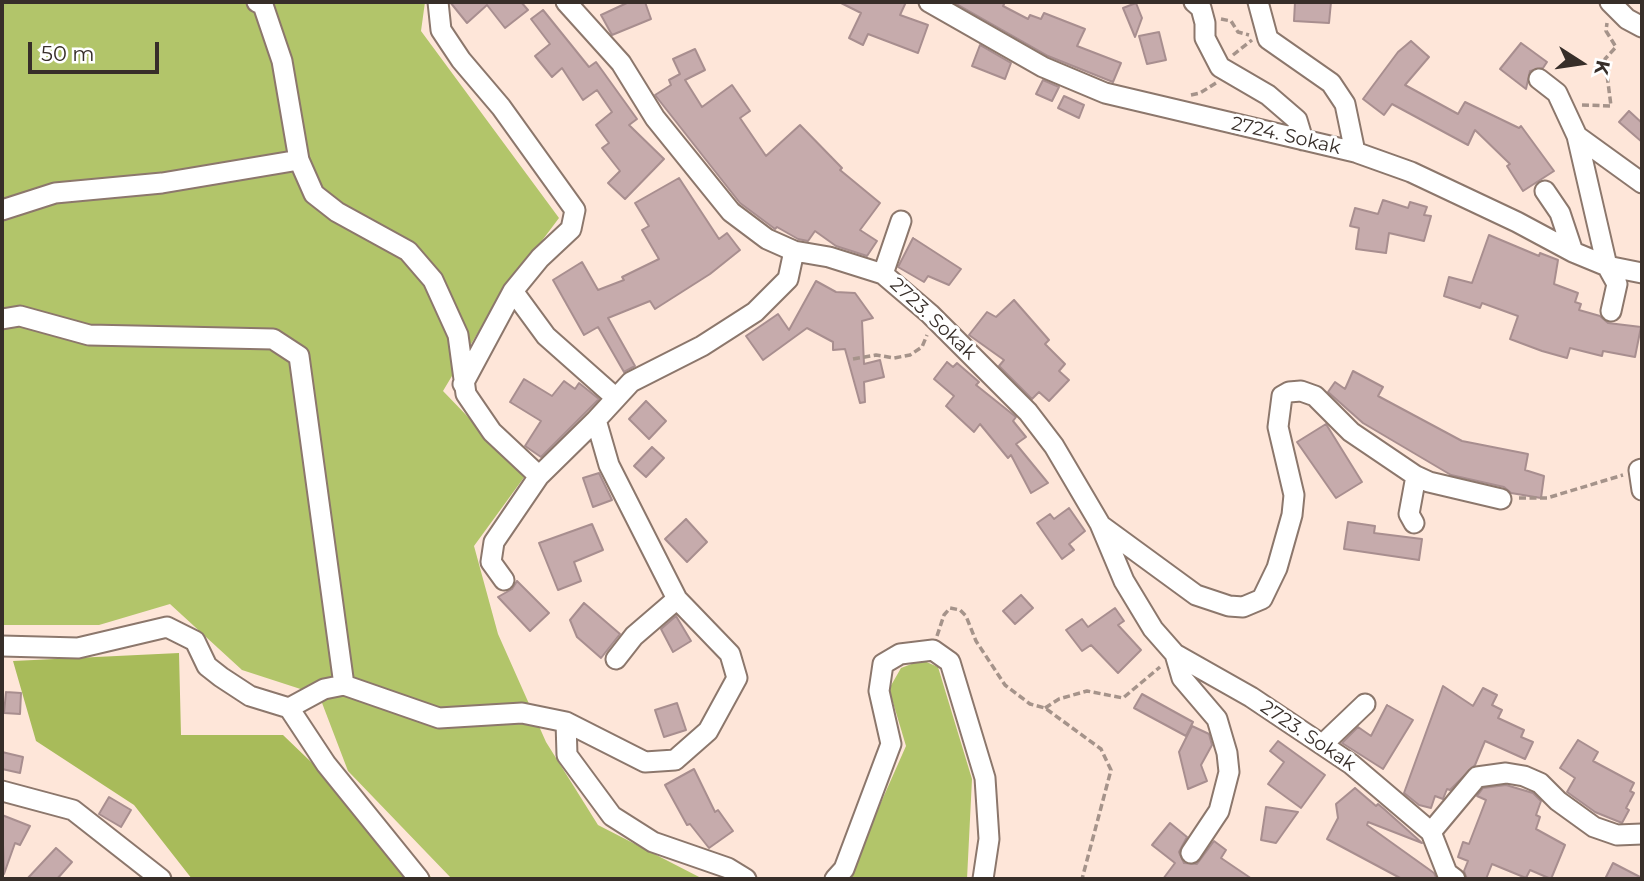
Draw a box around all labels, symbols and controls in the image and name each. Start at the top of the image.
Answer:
scale bar [32,28,163,72]
north arrow [1546,28,1616,98]
text: 50 m [41,41,95,66]
text: K [1589,58,1615,77]
street label: 2724. Sokak [1229,112,1343,160]
street label: 2723. Sokak [885,273,981,365]
street label: 2723. Sokak [1256,696,1360,776]

